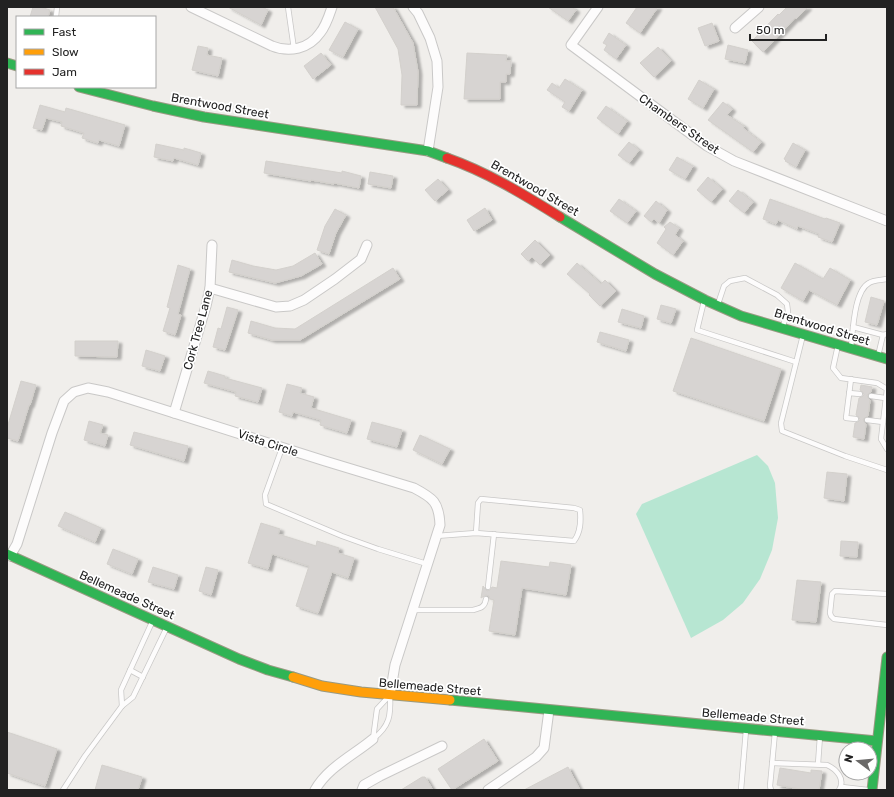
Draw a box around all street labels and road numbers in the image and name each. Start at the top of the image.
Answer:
street label: Brentwood Street [170,91,270,122]
street label: Chambers Street [636,91,722,157]
street label: Brentwood Street [489,157,582,219]
street label: Cork Tree Lane [181,288,215,372]
street label: Brentwood Street [773,306,872,348]
street label: Vista Circle [236,427,300,459]
street label: Bellemeade Street [77,568,177,622]
street label: Bellemeade Street [378,676,482,698]
street label: Bellemeade Street [701,706,805,728]

